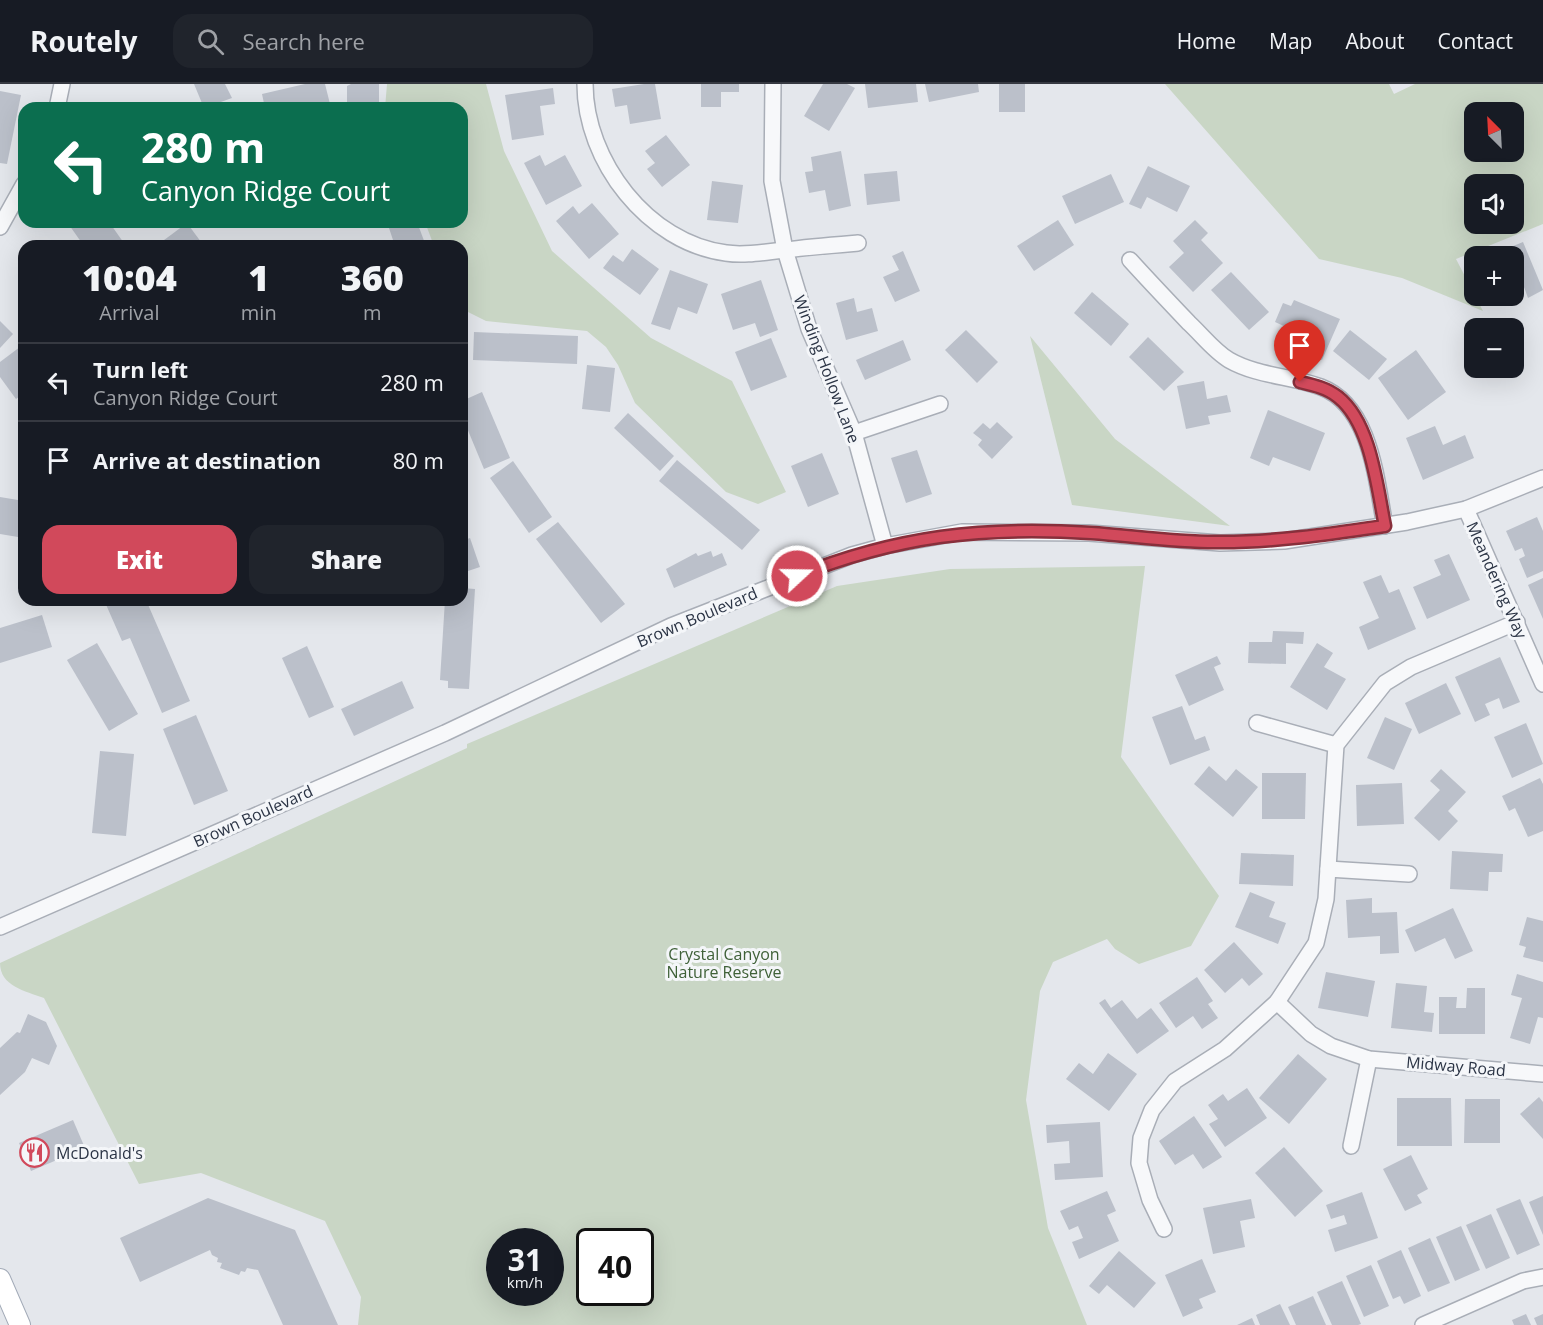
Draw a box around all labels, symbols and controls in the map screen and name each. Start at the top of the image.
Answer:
search box [173,14,593,68]
text: Routely [30,22,137,60]
icon: search [194,25,227,58]
text: Search here [242,26,365,56]
text: Home [1177,27,1236,55]
text: Map [1269,27,1312,55]
text: About [1345,27,1405,55]
text: Contact [1438,27,1513,55]
north arrow [1464,102,1524,162]
map controls [1464,102,1524,378]
text: 280 m [141,118,265,175]
icon: left [42,126,120,204]
text: Canyon Ridge Court [141,172,390,209]
button: sound [1464,174,1524,234]
button: + [1464,246,1524,306]
text: 10:04 [82,253,177,302]
text: 1 [248,253,269,302]
text: 360 [341,253,404,302]
street label: Winding Hollow Lane [789,292,865,446]
text: Arrival [99,299,160,326]
text: min [241,299,277,326]
text: m [363,299,382,326]
button: − [1464,318,1524,378]
pin [1274,320,1325,382]
icon: arrive [1283,329,1316,362]
text: Turn left [93,354,188,384]
icon: left [42,366,75,399]
text: 280 m [380,367,444,397]
text: Canyon Ridge Court [93,384,278,411]
icon: arrive [42,444,75,477]
text: Arrive at destination [93,445,321,475]
text: 80 m [393,445,444,475]
street label: Meandering Way [1461,518,1533,643]
button: Exit [42,525,237,594]
button: Share [249,525,444,594]
position arrow [765,544,829,608]
street label: Brown Boulevard [633,582,761,652]
street label: Brown Boulevard [190,780,316,852]
park label: Crystal Canyon Nature Reserve [666,943,782,983]
street label: Midway Road [1405,1051,1507,1081]
restaurant icon: McDonald's [19,1137,51,1169]
place label: McDonald's [56,1142,143,1164]
speed limit sign: 40 [576,1228,654,1306]
text: 31 [508,1239,542,1280]
text: km/h [507,1272,543,1292]

